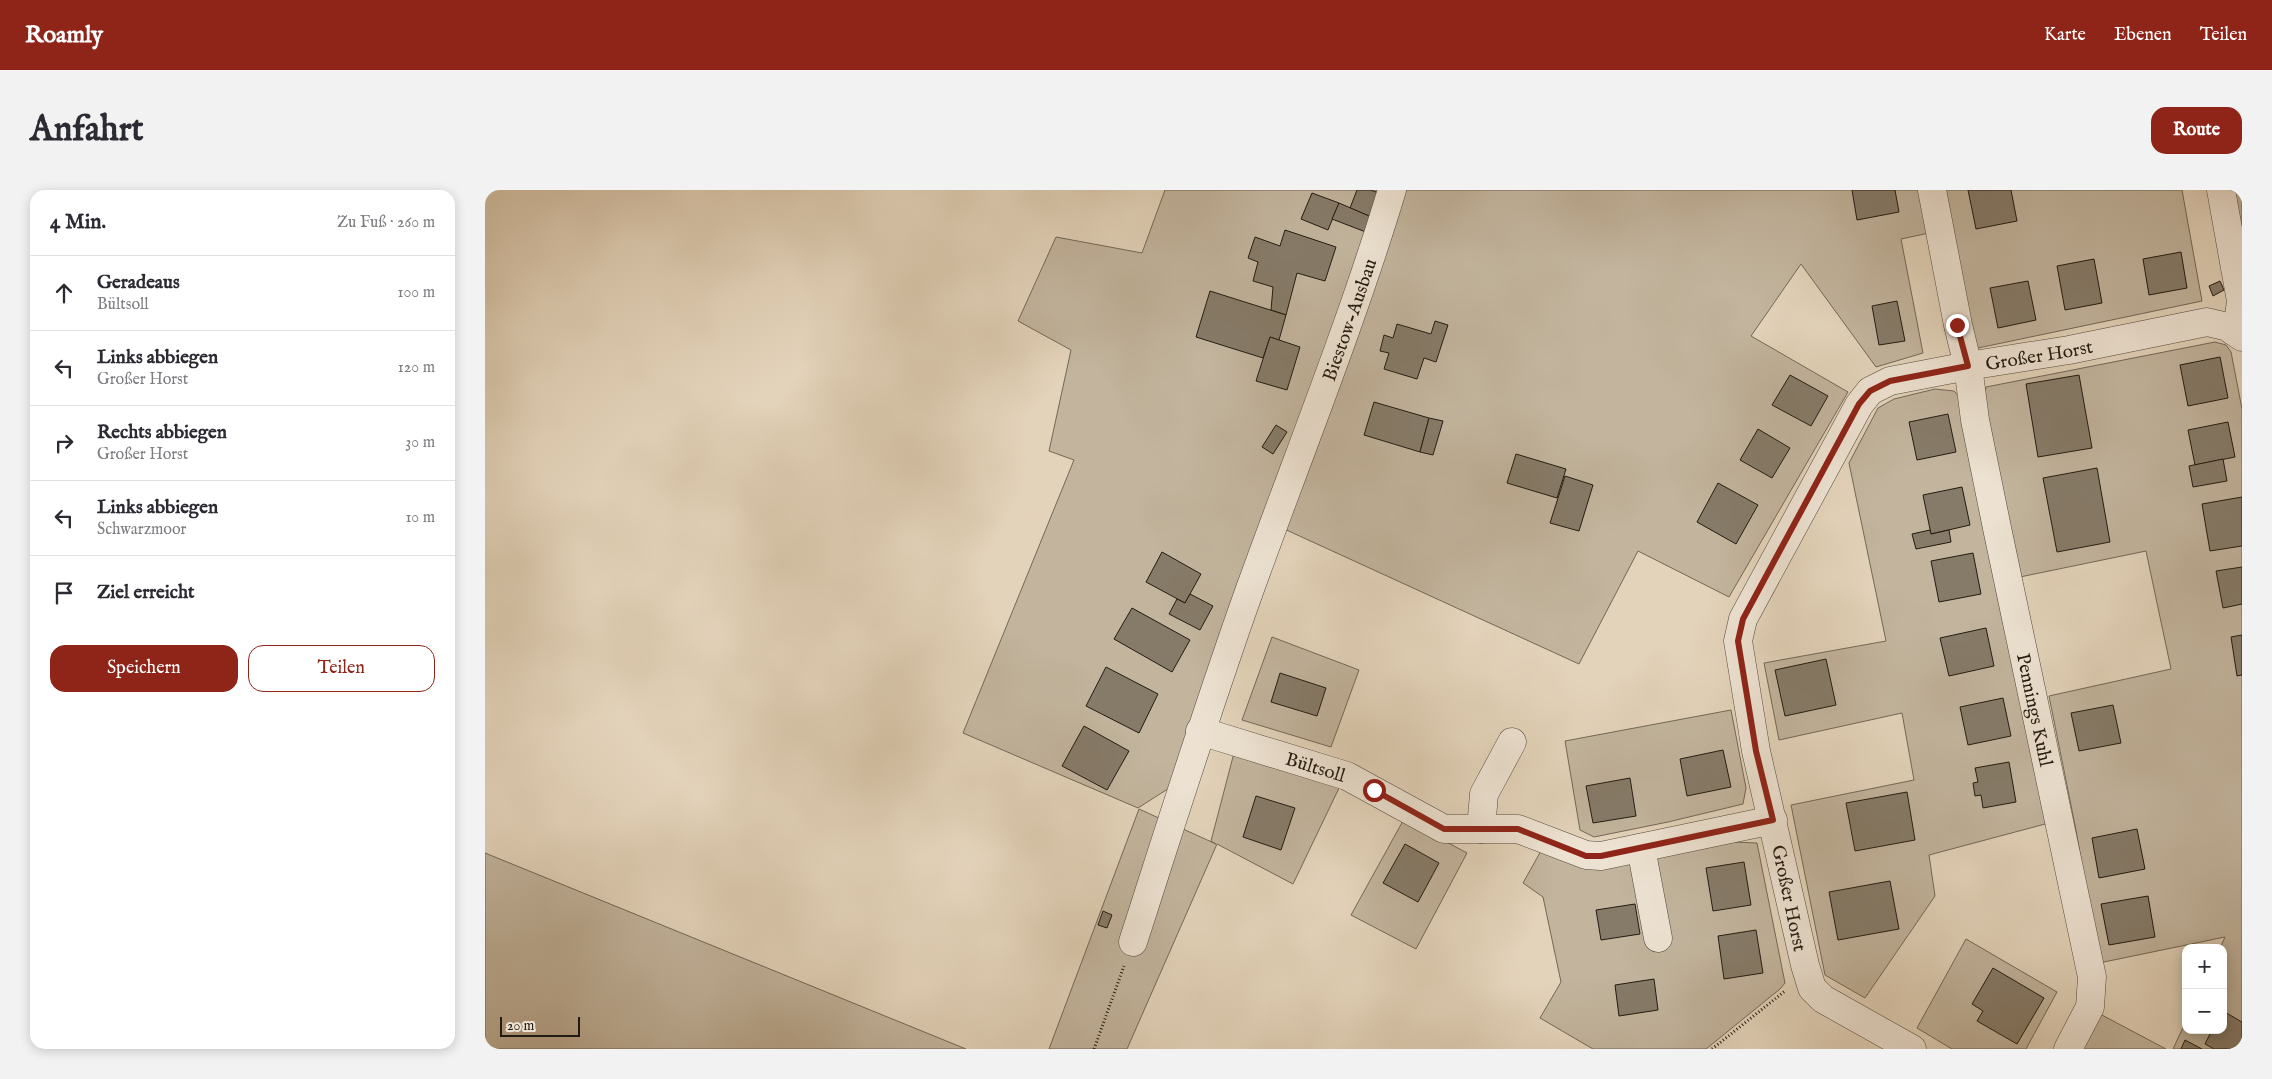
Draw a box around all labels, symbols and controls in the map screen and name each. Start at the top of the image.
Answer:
text: Roamly [25,20,103,51]
text: Karte [2044,24,2086,47]
text: Ebenen [2114,24,2172,47]
text: Teilen [2200,24,2247,47]
button: Route [2151,107,2242,154]
text: Anfahrt [30,108,144,153]
text: 4 Min. [50,209,106,236]
text: Zu Fuß · 260 m [337,213,435,233]
street label: Biestow-Ausbau [1318,256,1383,385]
text: Geradeaus [97,271,180,295]
icon: ahead [50,279,78,307]
text: 100 m [398,283,435,303]
text: Bültsoll [97,295,149,315]
route end [1946,314,1969,337]
street label: Großer Horst [1984,335,2095,377]
text: Links abbiegen [97,346,218,370]
icon: left [50,354,78,382]
text: 120 m [398,358,435,378]
text: Großer Horst [97,370,188,390]
text: Rechts abbiegen [97,421,227,445]
icon: right [50,429,78,457]
text: 30 m [405,433,435,453]
text: Großer Horst [97,445,188,465]
text: Links abbiegen [97,496,218,520]
icon: left [50,504,78,532]
text: 10 m [405,508,435,528]
text: Schwarzmoor [97,520,186,540]
icon: arrive [50,579,78,607]
text: Ziel erreicht [97,581,195,605]
button: Speichern [50,645,238,692]
button: Teilen [248,645,435,692]
street label: Pennings Kuhl [2010,651,2057,770]
street label: Bültsoll [1282,748,1349,789]
route start [1363,779,1386,802]
street label: Großer Horst [1765,843,1811,954]
map controls [2182,944,2227,1034]
button: + [2182,944,2227,989]
button: − [2182,989,2227,1034]
scale bar [500,1014,580,1037]
text: 20 m [507,1017,534,1035]

